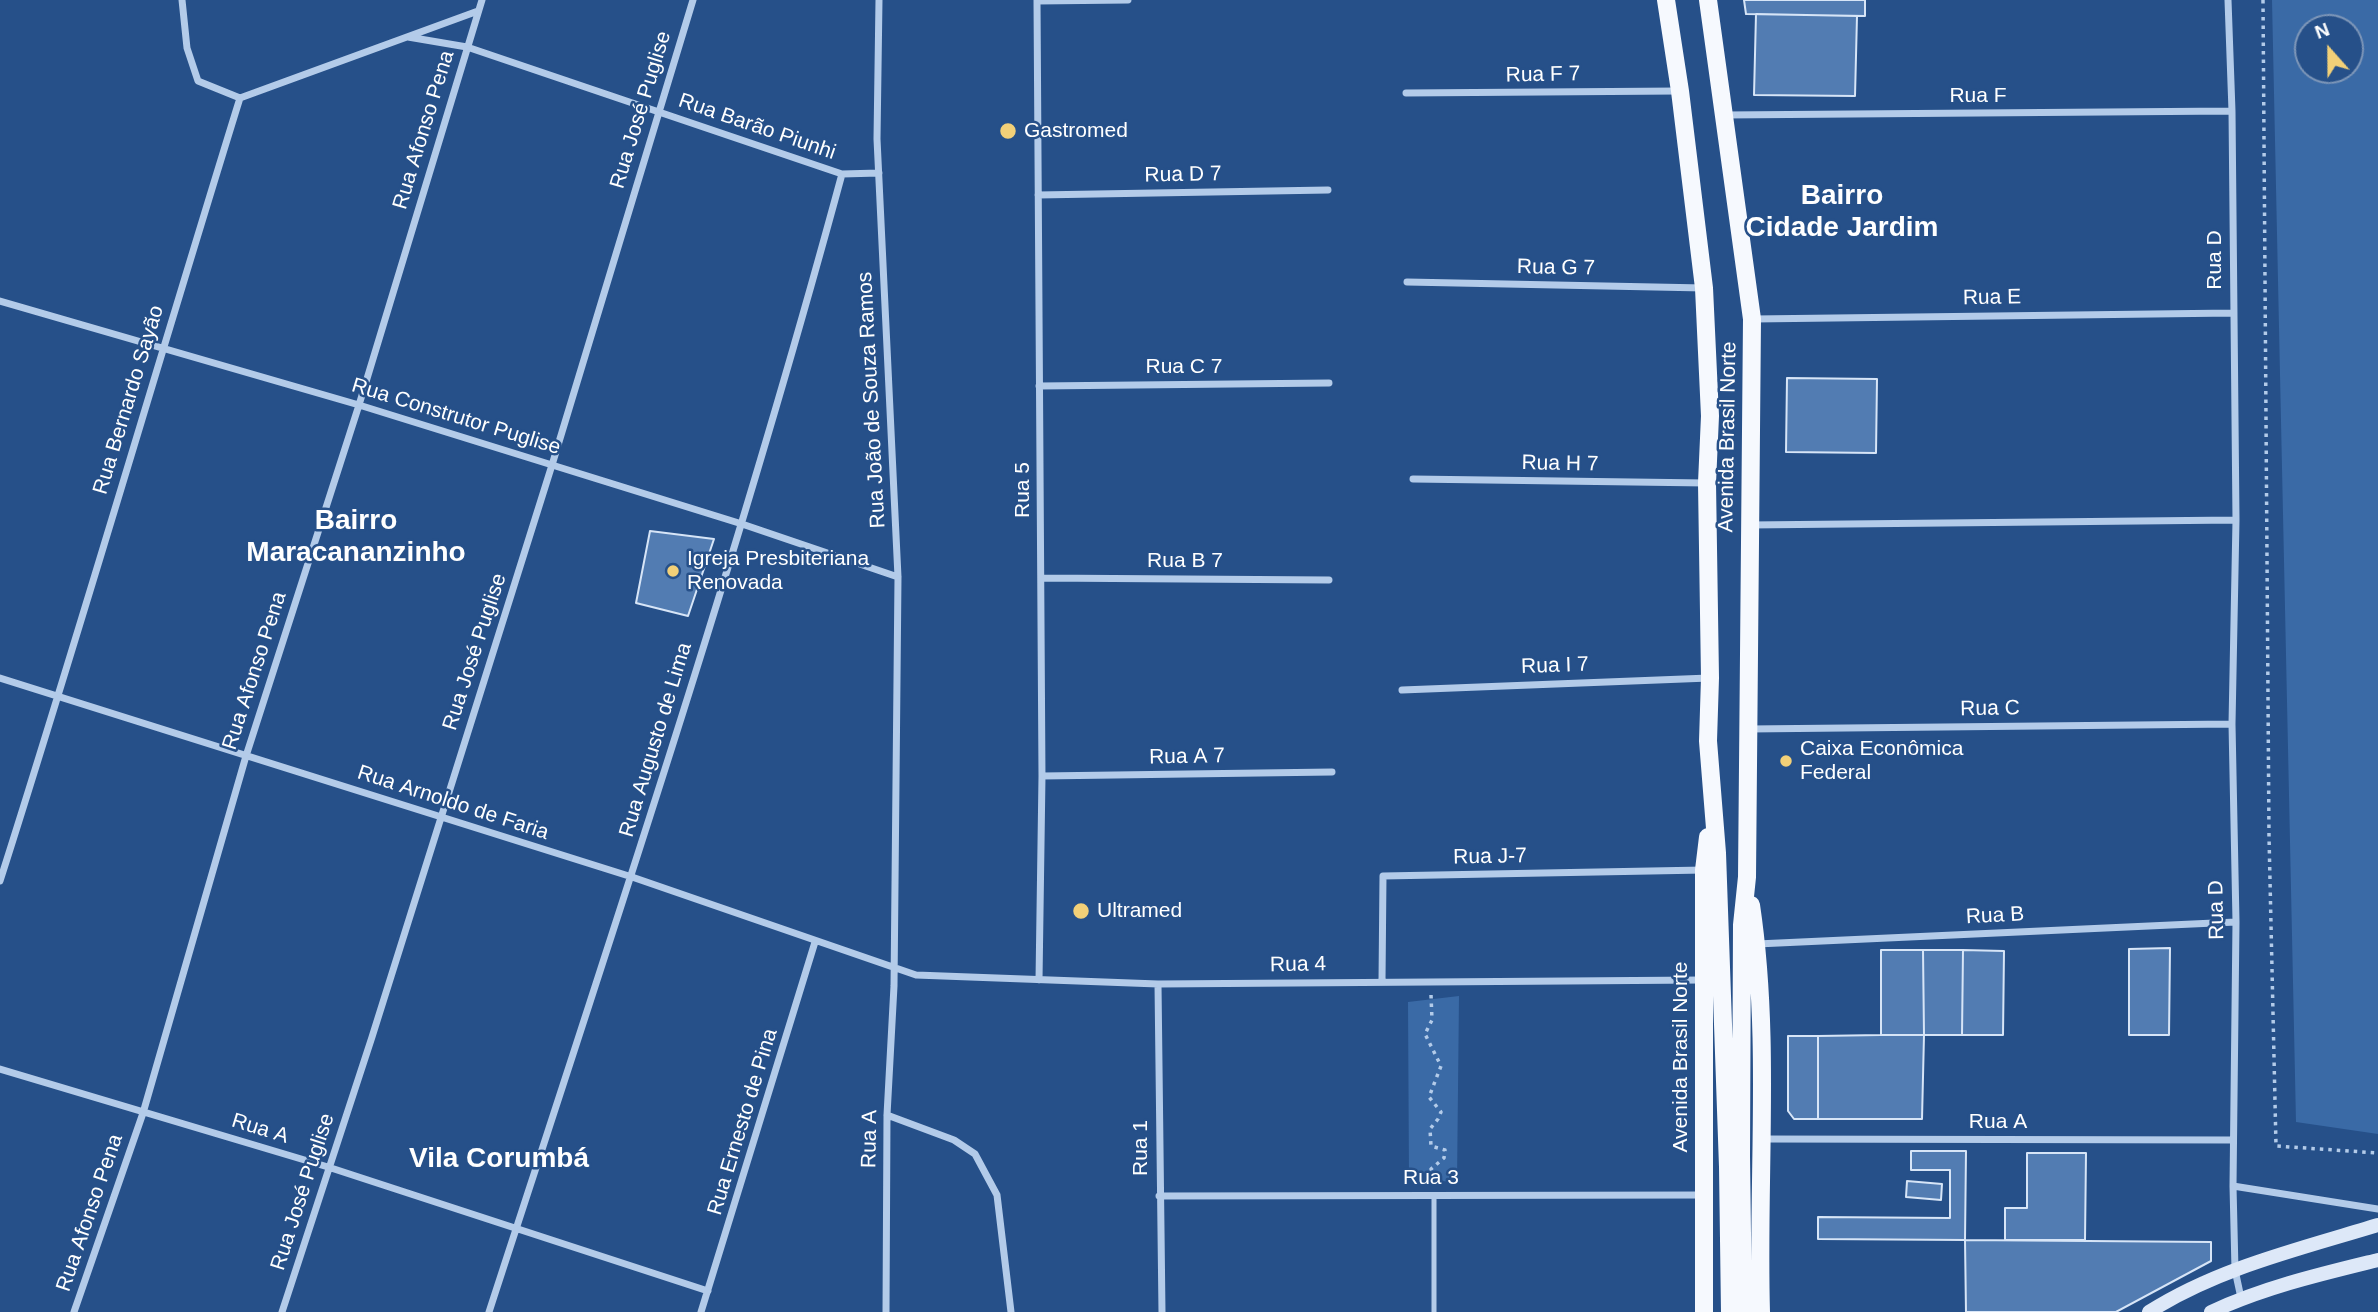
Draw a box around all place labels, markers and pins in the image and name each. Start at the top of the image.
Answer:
place label: Gastromed [1024,118,1128,144]
marker: Gastromed [998,121,1018,141]
place label: Igreja Presbiteriana Renovada [687,546,869,596]
marker: Igreja Presbiteriana Renovada [665,563,681,579]
place label: Caixa Econômica Federal [1800,736,1963,786]
marker: Caixa Econômica Federal [1778,753,1794,769]
place label: Ultramed [1097,898,1182,924]
marker: Ultramed [1071,901,1091,921]

